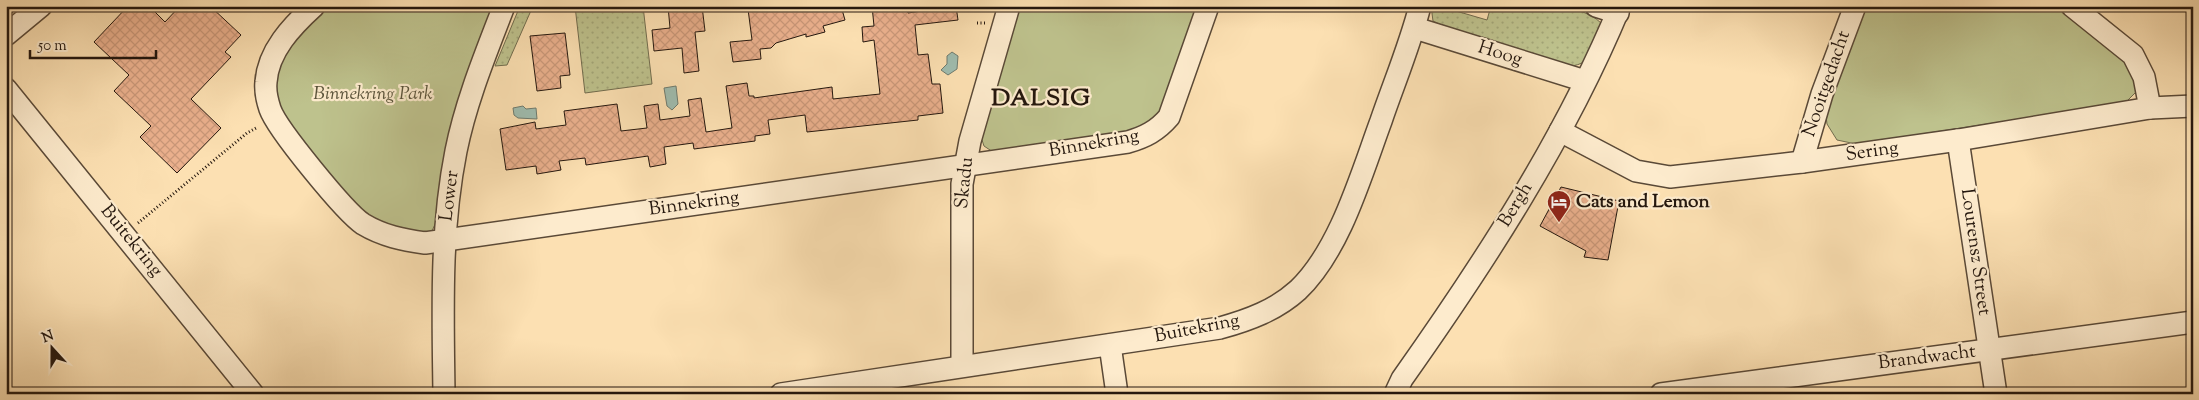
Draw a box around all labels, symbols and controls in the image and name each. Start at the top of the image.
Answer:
street label: Nooitgedacht [1796,27,1858,141]
scale bar [30,28,156,60]
street label: Hoog [1474,34,1526,74]
text: 50 m [37,36,67,57]
park label: Binnekring Park [313,81,433,108]
district label: DALSIG [991,82,1091,116]
street label: Binnekring [1047,123,1141,165]
street label: Sering [1844,135,1900,169]
street label: Skadu [949,156,981,210]
street label: Lower [433,169,467,223]
street label: Bergh [1492,177,1540,233]
street label: Binnekring [647,184,741,224]
street label: Lourensz Street [1953,187,1997,318]
hotel icon: Cats and Lemon [1546,189,1572,223]
place label: Cats and Lemon [1576,189,1710,216]
street label: Buitekring [93,199,169,283]
street label: Buitekring [1152,308,1242,350]
north arrow [28,322,78,372]
text: N [39,326,57,349]
street label: Brandwacht [1877,339,1978,377]

